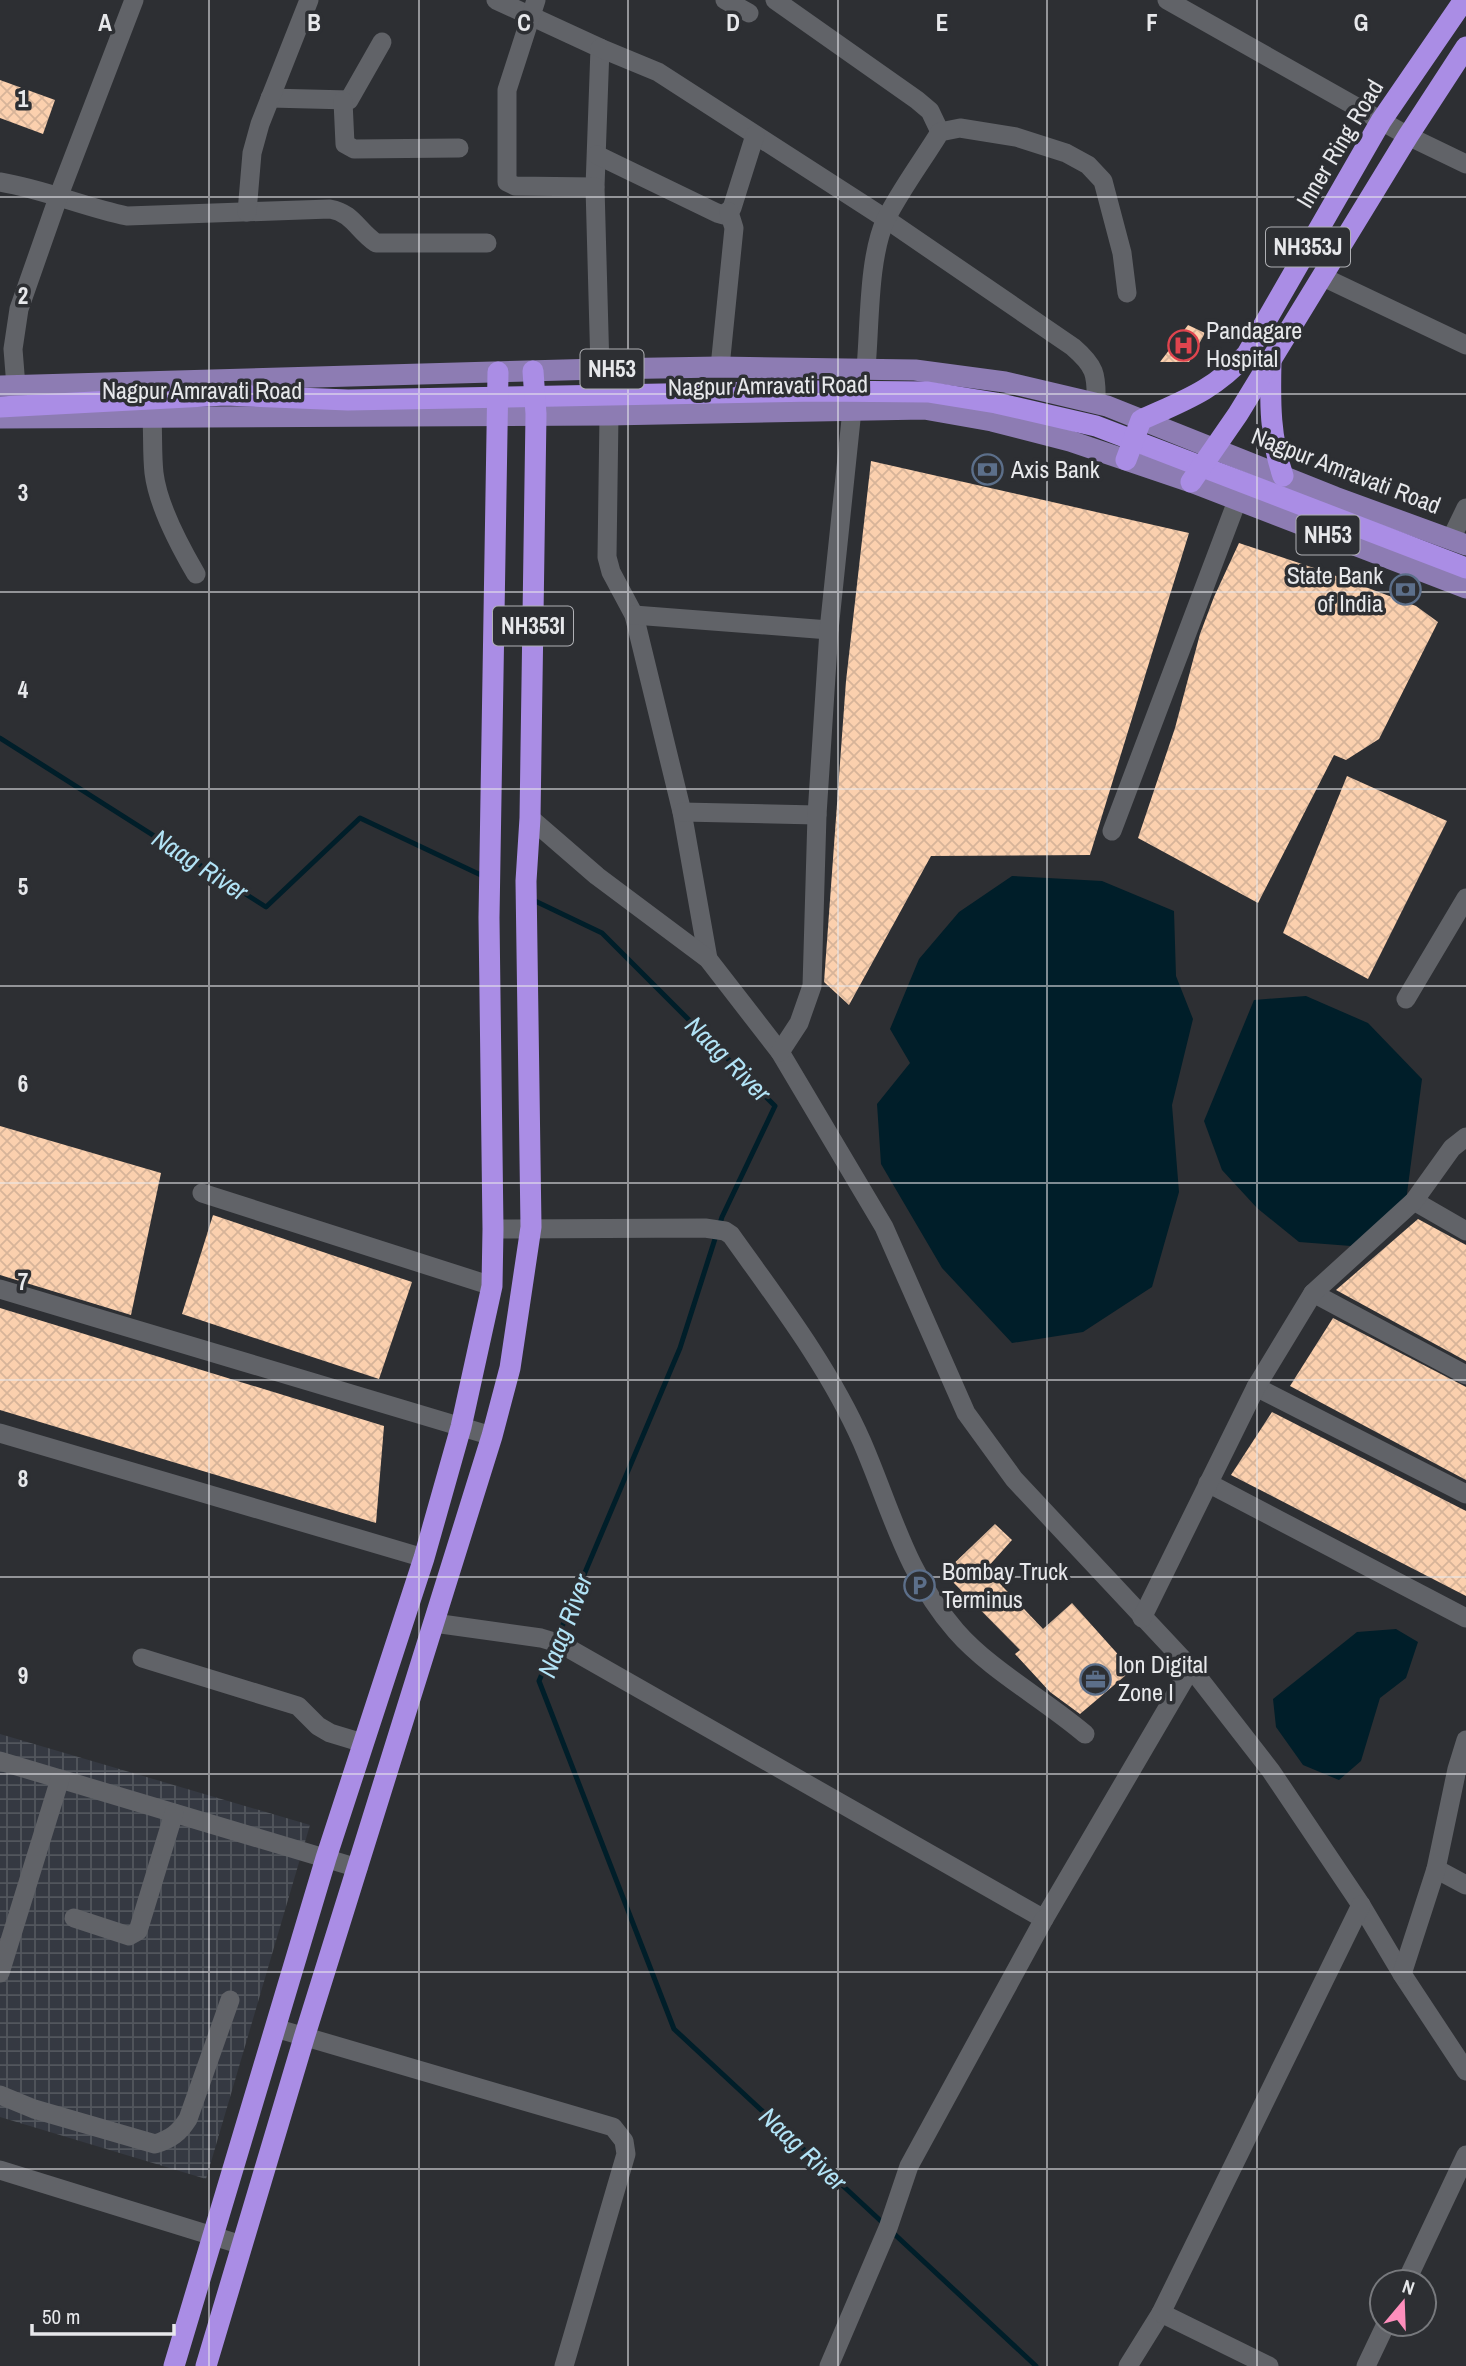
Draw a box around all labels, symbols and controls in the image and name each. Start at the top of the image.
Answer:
text: A [98,7,112,38]
text: B [307,7,321,38]
text: C [517,7,531,38]
text: D [726,7,740,38]
text: E [936,7,948,38]
text: F [1146,7,1158,38]
text: G [1354,7,1368,38]
street label: Inner Ring Road [1288,73,1390,214]
text: 1 [18,83,29,114]
road number: NH353J [1266,228,1350,266]
text: 2 [18,280,28,311]
place label: Pandagare Hospital [1206,314,1302,374]
hospital icon: Pandagare Hospital [1166,328,1200,362]
road number: NH53 [580,350,644,388]
street label: Nagpur Amravati Road [668,367,868,403]
street label: Nagpur Amravati Road [102,374,302,406]
street label: Nagpur Amravati Road [1247,419,1446,521]
bank icon: Axis Bank [971,453,1005,487]
place label: Axis Bank [1010,453,1100,485]
text: 3 [18,477,28,508]
road number: NH53 [1296,516,1360,554]
place label: State Bank of India [1287,559,1383,619]
bank icon: State Bank of India [1389,573,1423,607]
road number: NH353I [493,606,573,646]
text: 4 [18,674,29,705]
water label: Naag River [146,821,256,909]
text: 5 [18,871,28,902]
water label: Naag River [678,1008,779,1110]
text: 6 [18,1068,28,1099]
text: 7 [18,1266,28,1297]
text: 8 [18,1463,28,1494]
place label: Bombay Truck Terminus [942,1555,1068,1615]
water label: Naag River [529,1568,601,1682]
parking icon: Bombay Truck Terminus [902,1569,936,1603]
place label: Ion Digital Zone I [1118,1648,1208,1708]
text: 9 [18,1660,28,1691]
office icon: Ion Digital Zone I [1078,1662,1112,1696]
water label: Naag River [752,2099,855,2199]
north arrow [1368,2268,1438,2338]
text: N [1399,2273,1418,2301]
scale bar [32,2292,173,2336]
text: 50 m [42,2302,80,2331]

